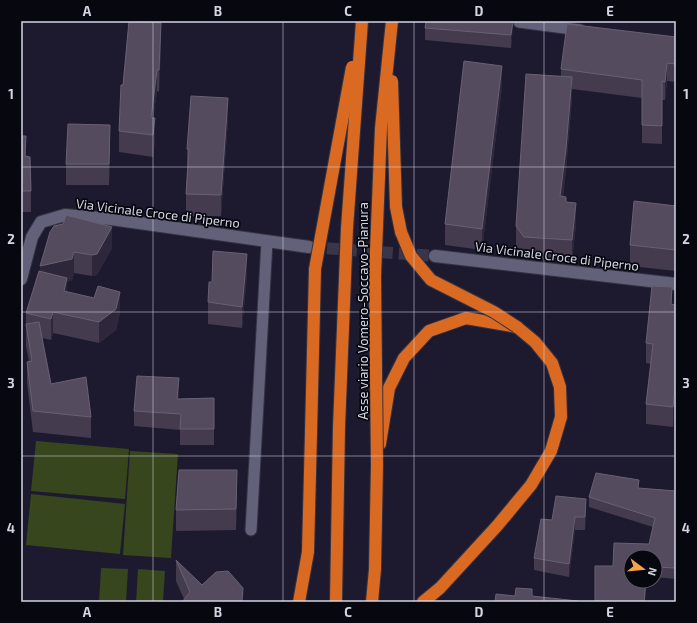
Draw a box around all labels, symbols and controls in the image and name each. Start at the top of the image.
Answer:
text: A [83,3,92,19]
text: B [214,3,222,19]
text: C [344,3,352,19]
text: D [475,3,484,19]
text: E [606,3,614,19]
text: 1 [8,86,14,102]
text: 1 [683,86,689,102]
street label: Via Vicinale Croce di Piperno [75,195,241,231]
street label: Asse viario Vomero-Soccavo-Pianura [355,202,371,420]
text: 2 [7,231,15,247]
text: 2 [682,231,690,247]
street label: Via Vicinale Croce di Piperno [474,238,640,274]
text: 3 [7,375,15,391]
text: 3 [682,375,690,391]
text: 4 [7,520,15,536]
text: 4 [682,520,690,536]
north arrow [623,549,663,589]
text: N [646,566,660,578]
text: A [83,604,92,620]
text: B [214,604,222,620]
text: C [344,604,352,620]
text: D [475,604,484,620]
text: E [606,604,614,620]

